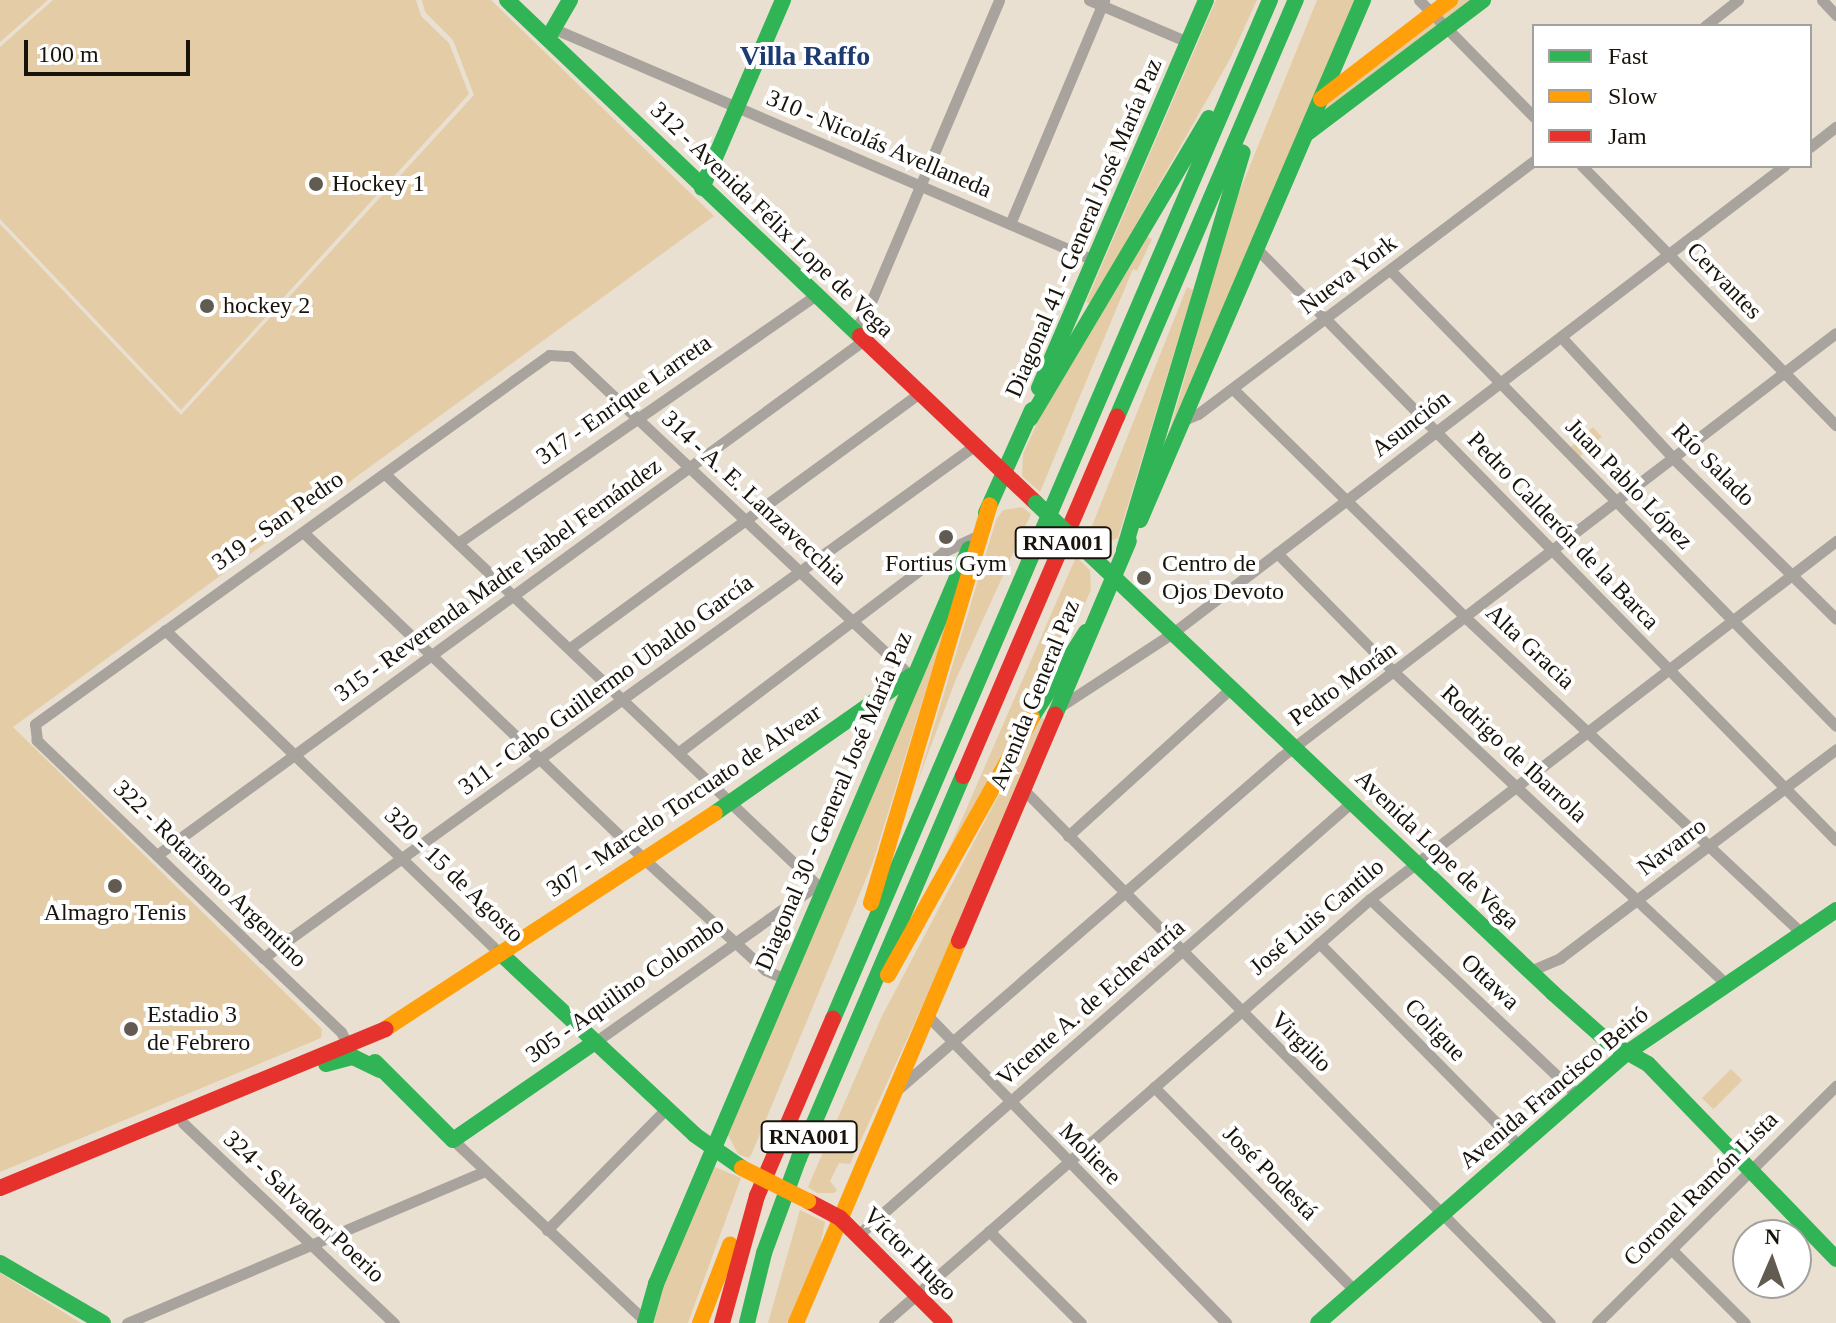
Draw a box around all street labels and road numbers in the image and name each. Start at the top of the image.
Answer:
street label: Diagonal 41 - General José María Paz [999,54,1169,402]
street label: 310 - Nicolás Avellaneda [762,83,996,205]
street label: 312 - Avenida Félix Lope de Vega [644,95,900,345]
street label: Nueva York [1293,229,1403,321]
street label: Cervantes [1680,236,1768,326]
street label: 317 - Enrique Larreta [531,329,717,471]
street label: Asunción [1366,384,1456,464]
street label: 314 - A. E. Lanzavecchia [655,404,853,592]
street label: Juan Pablo López [1559,413,1699,555]
street label: Río Salado [1665,417,1761,513]
street label: Pedro Calderón de la Barca [1461,426,1665,636]
street label: 315 - Reverenda Madre Isabel Fernández [329,452,667,708]
street label: 319 - San Pedro [207,465,349,577]
road number: RNA001 [1013,525,1113,561]
street label: 311 - Cabo Guillermo Ubaldo García [453,568,759,802]
street label: Avenida General Paz [984,596,1086,794]
street label: Alta Gracia [1479,599,1581,695]
street label: Diagonal 30 - General José María Paz [749,627,919,975]
street label: Pedro Morán [1284,635,1402,733]
street label: Rodrigo de Ibarrola [1435,679,1593,829]
street label: 307 - Marcelo Torcuato de Alvear [540,698,828,904]
street label: Avenida Lope de Vega [1349,764,1525,936]
street label: 322 - Rotarismo Argentino [107,774,313,974]
street label: 320 - 15 de Agosto [378,801,530,949]
street label: Navarro [1632,812,1712,882]
street label: José Luis Cantilo [1244,852,1390,982]
street label: 305 - Aquilino Colombo [520,910,730,1070]
street label: Vicente A. de Echevarría [991,913,1191,1093]
street label: Ottawa [1455,948,1525,1016]
street label: Coligue [1398,993,1472,1067]
street label: Avenida Francisco Beiró [1454,1000,1654,1176]
street label: Virgilio [1265,1006,1337,1078]
street label: Coronel Ramón Lista [1618,1106,1784,1272]
street label: Moliere [1053,1117,1127,1191]
road number: RNA001 [759,1119,859,1155]
street label: José Podestá [1217,1120,1323,1226]
street label: 324 - Salvador Poerio [217,1125,391,1289]
street label: Víctor Hugo [857,1201,963,1307]

